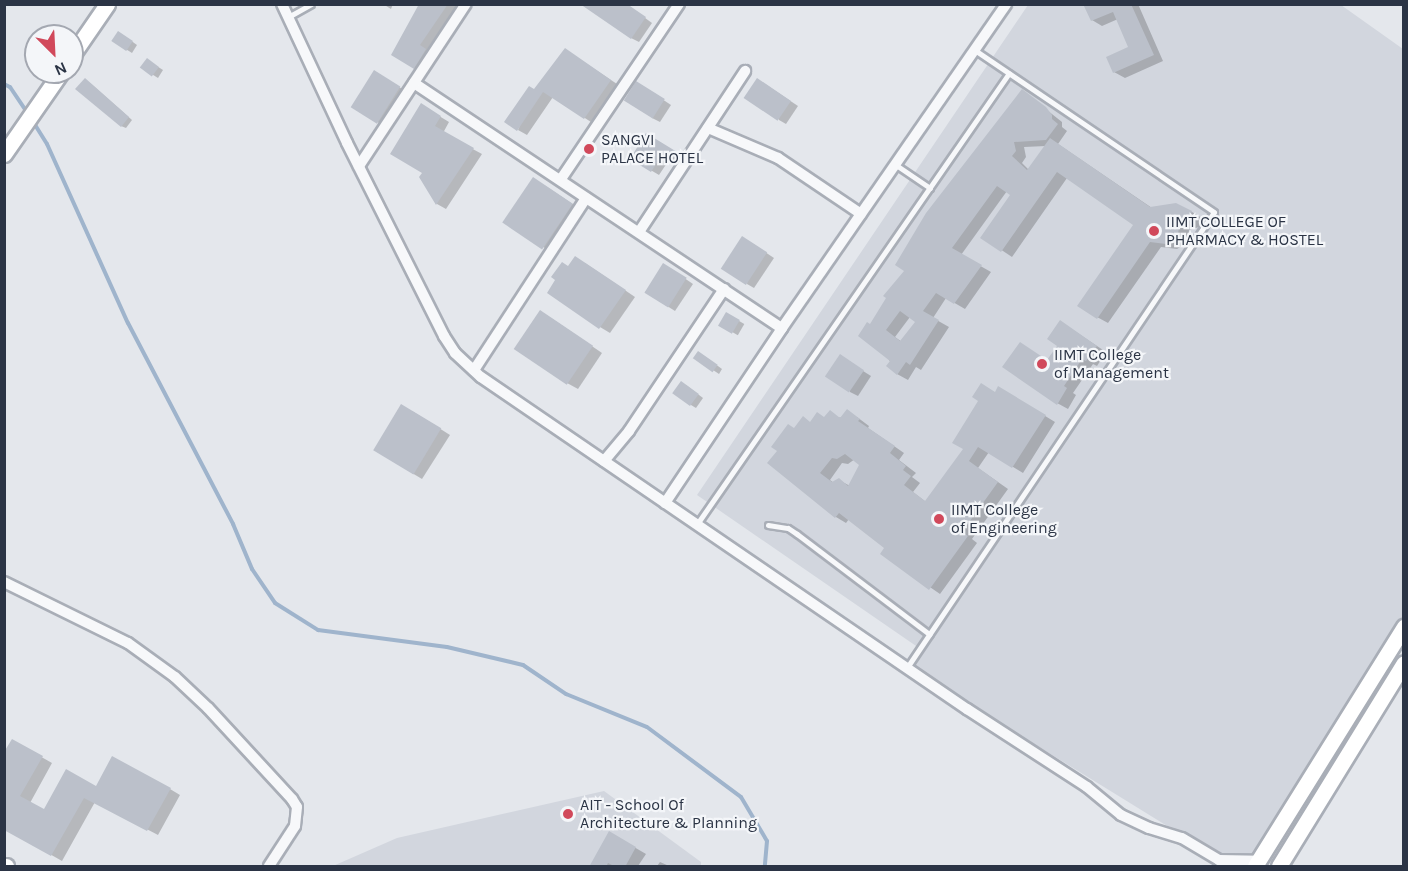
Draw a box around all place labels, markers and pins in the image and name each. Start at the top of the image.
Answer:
place label: SANGVI PALACE HOTEL [601,130,703,168]
marker: SANGVI PALACE HOTEL [582,142,596,156]
place label: IIMT COLLEGE OF PHARMACY & HOSTEL [1166,212,1323,250]
marker: IIMT COLLEGE OF PHARMACY & HOSTEL [1147,224,1161,238]
place label: IIMT College of Management [1054,345,1169,383]
marker: IIMT College of Management [1035,357,1049,371]
place label: IIMT College of Engineering [951,500,1057,538]
marker: IIMT College of Engineering [932,512,946,526]
place label: AIT - School Of Architecture & Planning [580,795,757,833]
marker: AIT - School Of Architecture & Planning [561,807,575,821]

